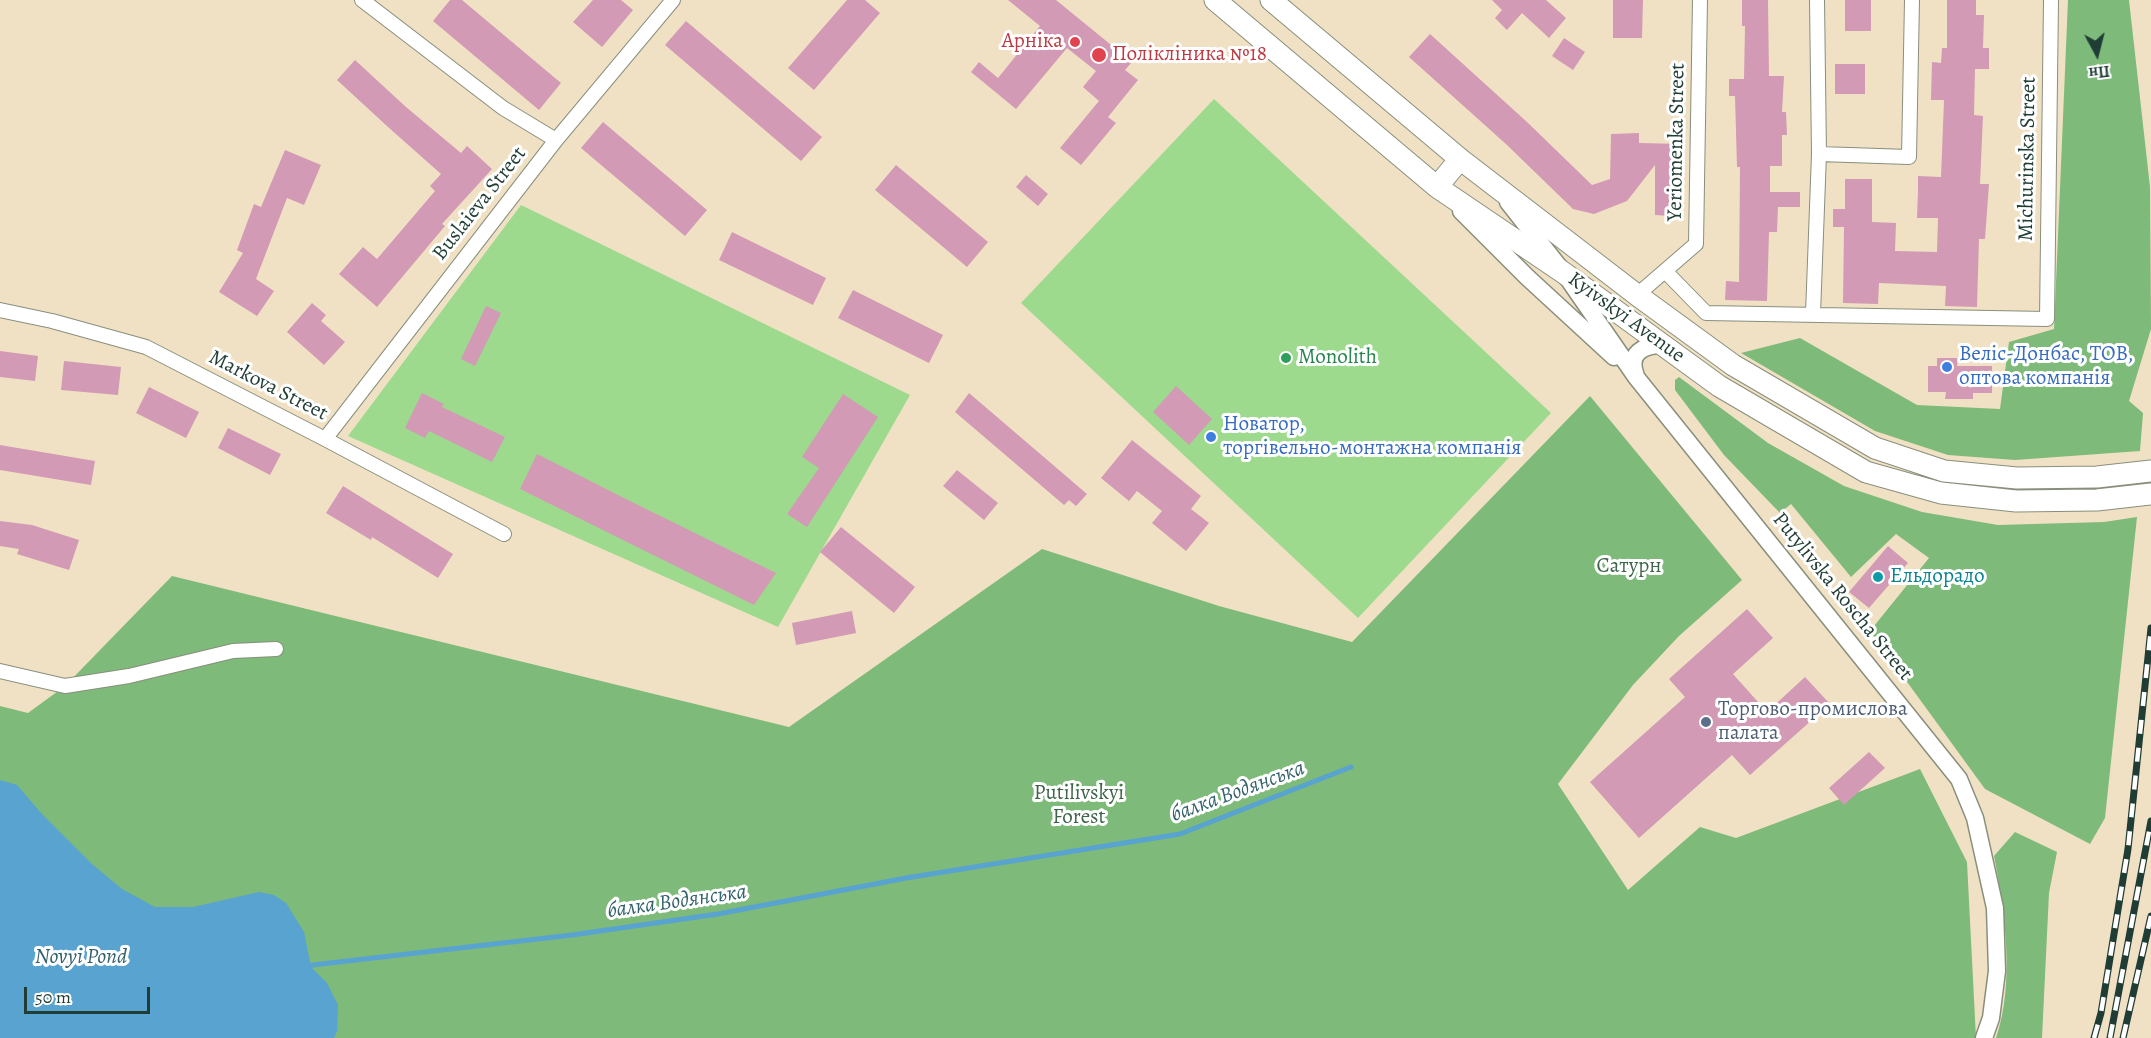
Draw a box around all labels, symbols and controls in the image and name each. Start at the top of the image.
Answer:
north arrow [2067,24,2127,84]
place label: Арніка [1002,29,1063,55]
marker: Арніка [1068,35,1082,49]
place label: Полікліника №18 [1112,42,1267,68]
marker: Полікліника №18 [1090,46,1108,64]
text: Пн [2087,60,2111,84]
street label: Yeriomenka Street [1663,63,1691,221]
street label: Michurinska Street [2014,77,2042,241]
street label: Buslaieva Street [428,142,532,266]
street label: Kyivskyi Avenue [1563,267,1689,369]
place label: Веліс-Донбас, ТОВ, оптова компанія [1959,342,2133,392]
street label: Markova Street [204,345,332,427]
place label: Monolith [1298,345,1377,371]
marker: Monolith [1279,351,1293,365]
marker: Веліс-Донбас, ТОВ, оптова компанія [1940,360,1954,374]
place label: Новатор, торгівельно-монтажна компанія [1223,412,1522,462]
marker: Новатор, торгівельно-монтажна компанія [1204,430,1218,444]
street label: Putylivska Roscha Street [1766,508,1918,686]
park label: Сатурн [1597,554,1661,580]
place label: Ельдорадо [1890,564,1985,590]
marker: Ельдорадо [1871,570,1885,584]
place label: Торгово-промислова палата [1718,697,1908,747]
marker: Торгово-промислова палата [1699,715,1713,729]
water label: балка Водянська [1167,756,1309,828]
park label: Putilivskyi Forest [1034,781,1124,831]
water label: балка Водянська [606,879,748,925]
water label: Novyi Pond [35,945,127,971]
scale bar [27,975,153,1013]
text: 50 m [35,985,71,1009]

